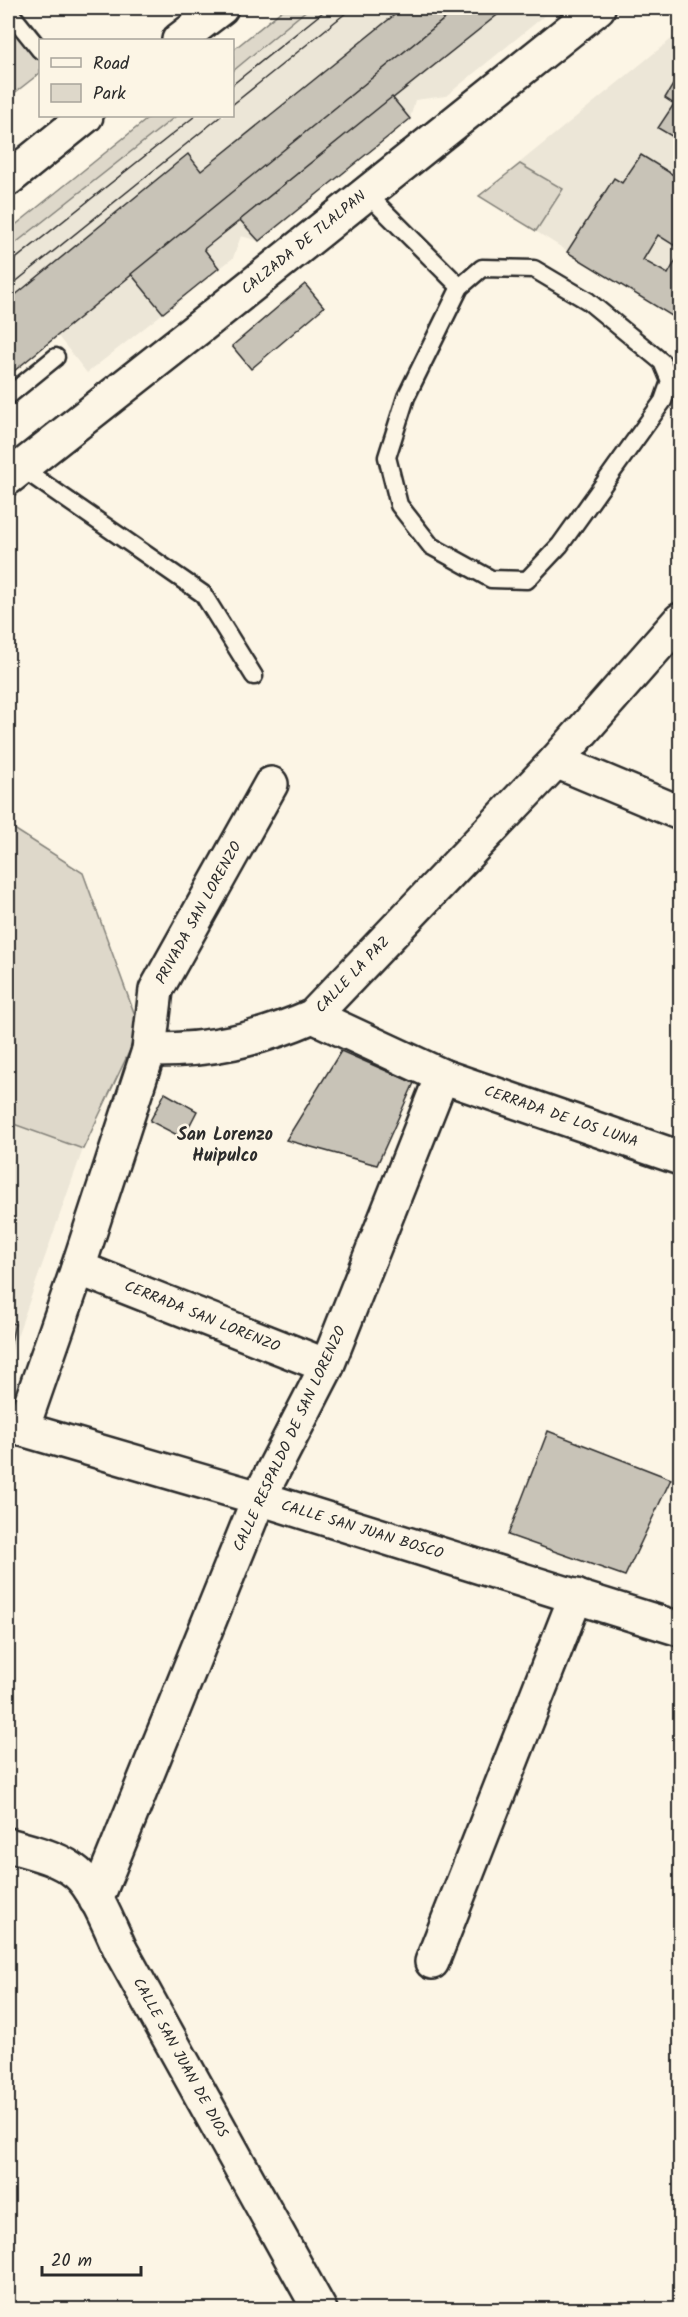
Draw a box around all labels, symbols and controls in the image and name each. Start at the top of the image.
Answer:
legend [39,39,234,117]
text: Road [93,50,130,79]
text: Park [93,80,126,109]
street label: CALZADA DE TLALPAN [236,185,372,301]
street label: PRIVADA SAN LORENZO [150,837,248,989]
street label: CALLE LA PAZ [310,931,396,1019]
street label: CERRADA DE LOS LUNA [481,1079,641,1155]
district label: San Lorenzo Huipulco [177,1121,273,1171]
street label: CERRADA SAN LORENZO [121,1275,283,1359]
street label: CALLE RESPALDO DE SAN LORENZO [227,1322,353,1556]
street label: CALLE SAN JUAN BOSCO [278,1494,446,1566]
street label: CALLE SAN JUAN DE DIOS [126,1974,234,2142]
scale bar [42,2239,141,2277]
text: 20 m [51,2247,92,2276]

